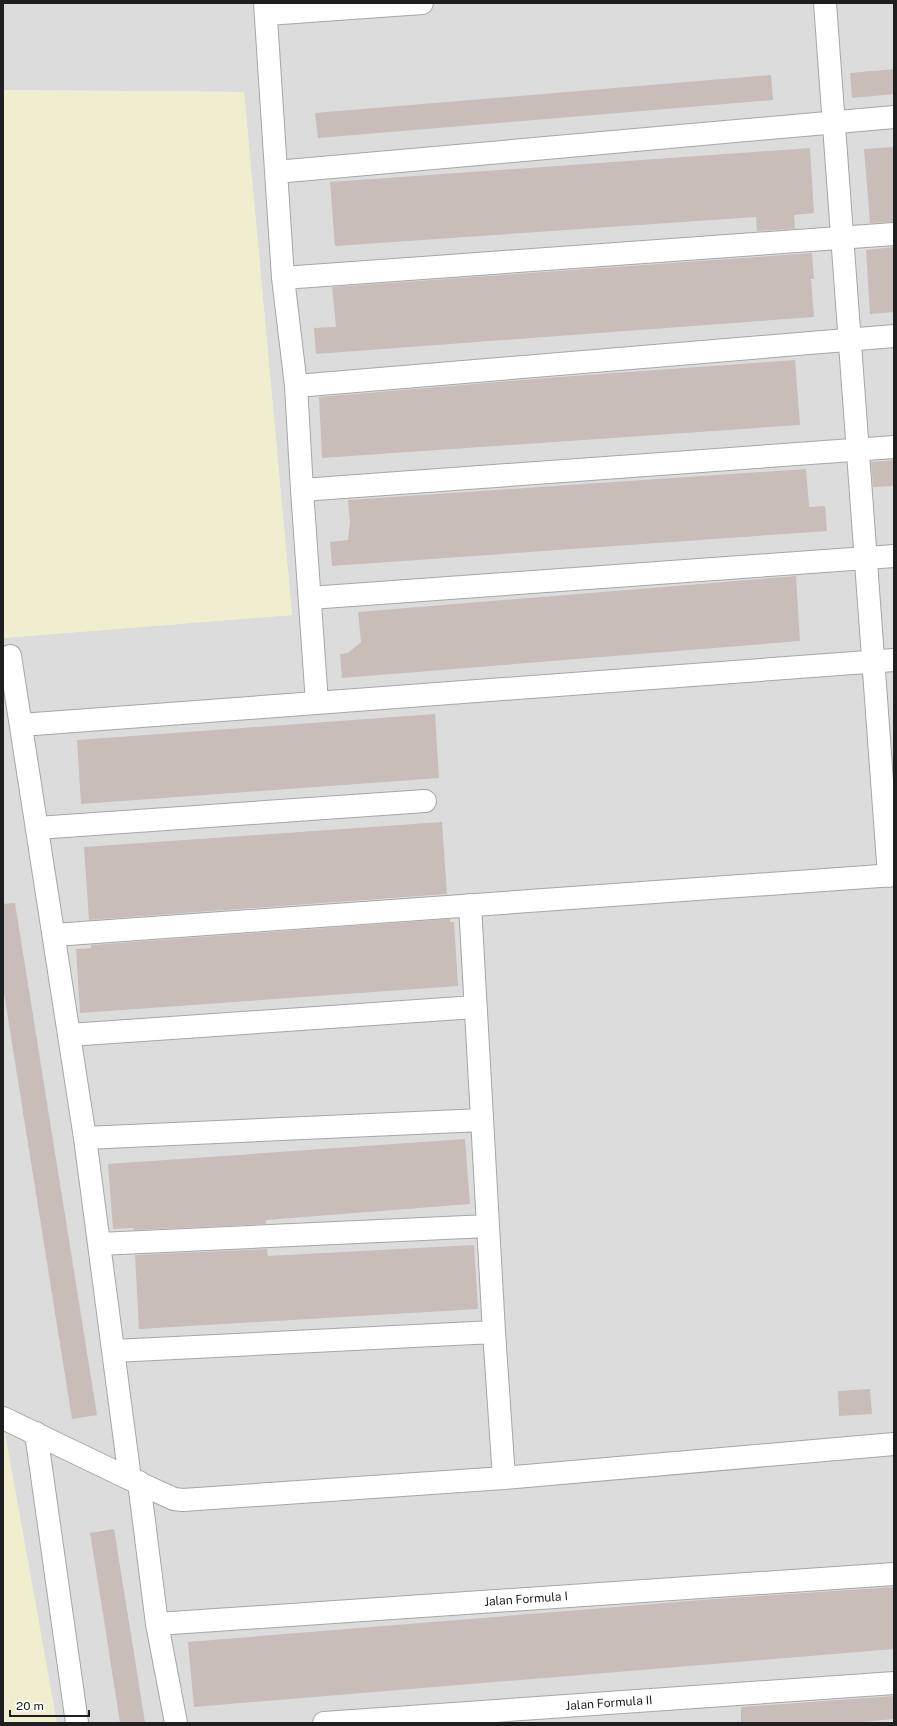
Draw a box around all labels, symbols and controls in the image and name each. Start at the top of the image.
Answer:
street label: Jalan Formula I [484,1589,568,1609]
scale bar [10,1692,89,1718]
street label: Jalan Formula II [565,1693,653,1713]
text: 20 m [16,1699,44,1713]

